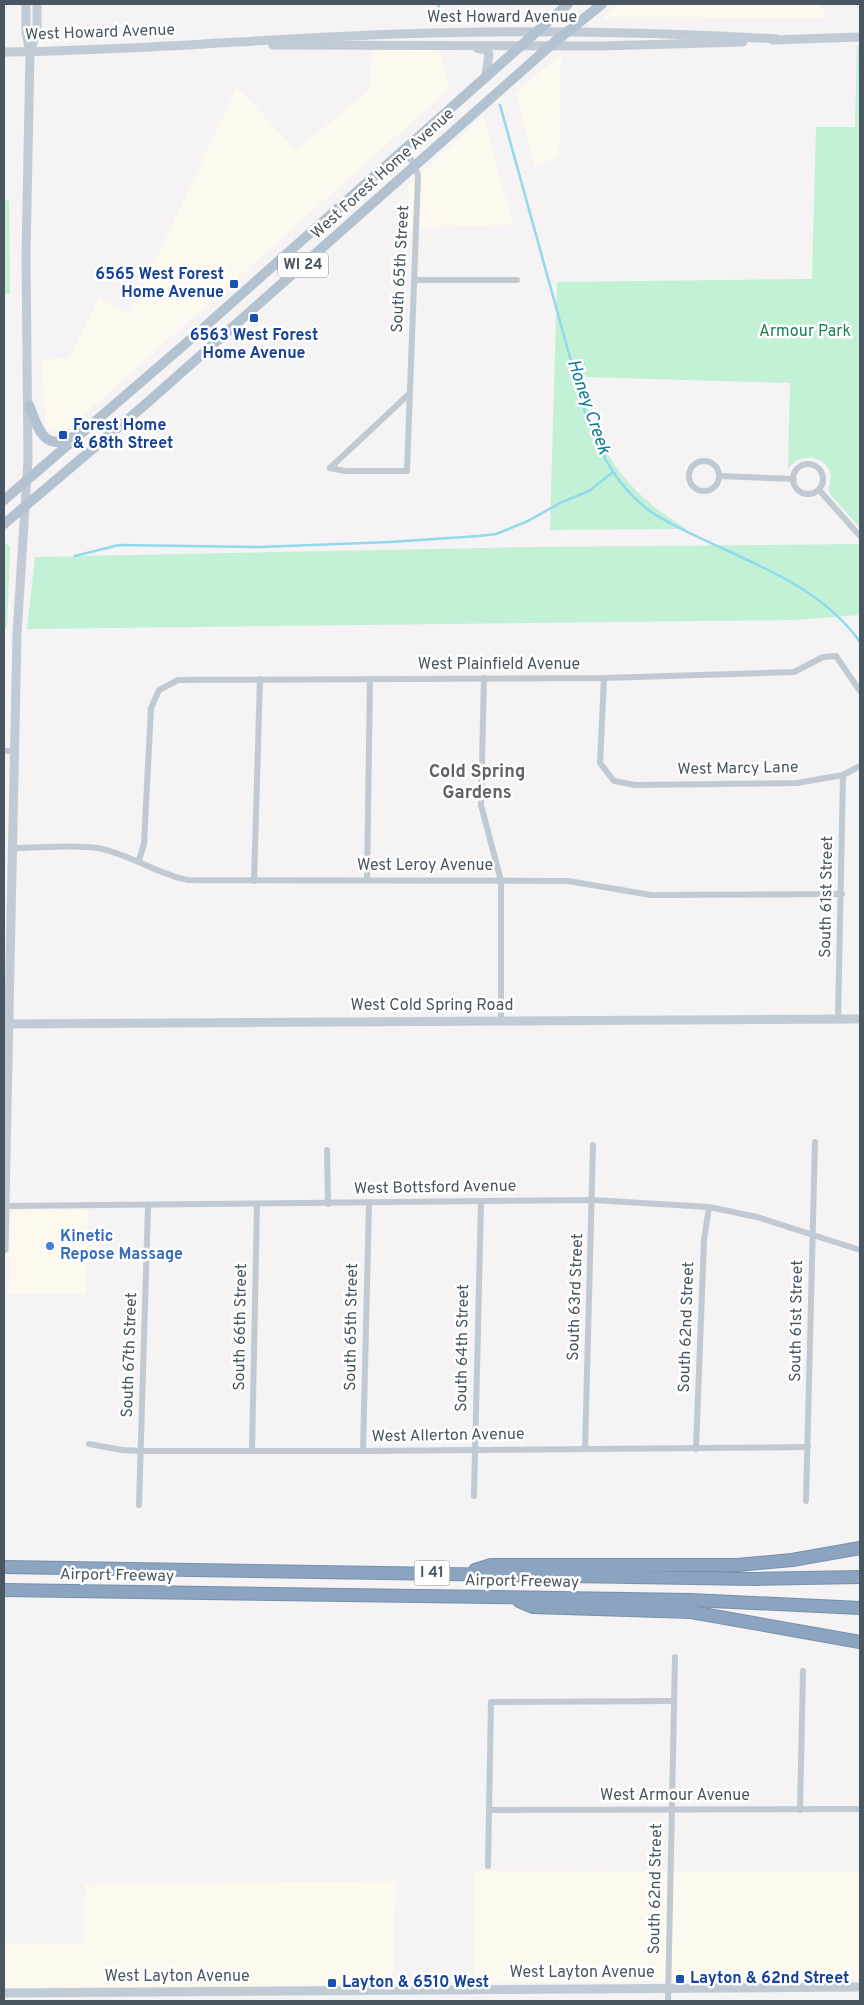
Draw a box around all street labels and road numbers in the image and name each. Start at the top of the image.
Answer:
street label: West Howard Avenue [427,8,577,28]
street label: West Howard Avenue [25,20,175,46]
street label: West Forest Home Avenue [307,104,459,244]
street label: South 65th Street [388,205,414,333]
road number: WI 24 [278,252,328,278]
street label: West Plainfield Avenue [418,655,580,675]
street label: West Marcy Lane [677,758,799,780]
street label: South 61st Street [816,836,838,958]
street label: West Leroy Avenue [357,856,493,876]
street label: West Cold Spring Road [351,996,513,1016]
street label: West Bottsford Avenue [354,1177,516,1199]
street label: South 63rd Street [564,1233,588,1361]
street label: South 61st Street [786,1260,808,1382]
street label: South 62nd Street [675,1261,699,1393]
street label: South 66th Street [230,1263,252,1391]
street label: South 65th Street [341,1263,363,1391]
street label: South 64th Street [452,1284,474,1412]
street label: South 67th Street [118,1292,142,1418]
street label: West Allerton Avenue [371,1425,525,1447]
road number: I 41 [414,1560,450,1586]
street label: Airport Freeway [60,1565,174,1587]
street label: Airport Freeway [465,1571,579,1593]
street label: West Armour Avenue [600,1786,750,1806]
street label: South 62nd Street [645,1823,667,1955]
street label: West Layton Avenue [509,1963,655,1983]
street label: West Layton Avenue [104,1967,250,1987]

